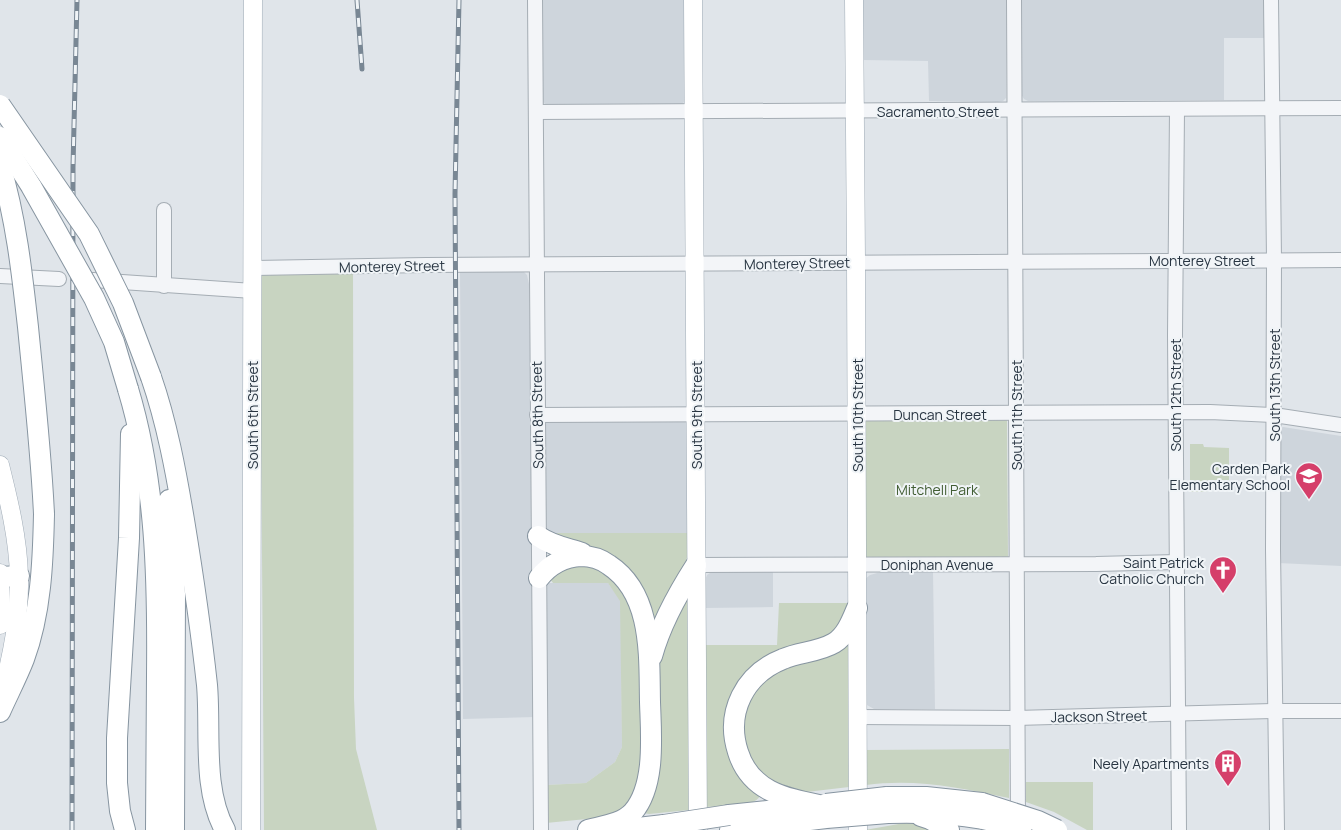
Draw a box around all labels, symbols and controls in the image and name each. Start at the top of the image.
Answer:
street label: Sacramento Street [877,102,1000,121]
street label: Monterey Street [1149,251,1255,270]
street label: Monterey Street [744,253,851,273]
street label: Monterey Street [339,256,446,276]
street label: South 13th Street [1265,328,1284,442]
street label: South 12th Street [1166,338,1185,452]
street label: South 10th Street [848,358,867,472]
street label: South 11th Street [1007,359,1026,470]
street label: South 6th Street [243,360,262,469]
street label: South 8th Street [527,360,547,469]
street label: South 9th Street [687,360,706,469]
street label: Duncan Street [893,405,987,424]
place label: Carden Park Elementary School [1170,459,1291,494]
school or university icon: Carden Park Elementary School [1294,461,1324,500]
park label: Mitchell Park [896,480,979,499]
place label: Saint Patrick Catholic Church [1099,553,1205,588]
street label: Doniphan Avenue [881,555,993,574]
church icon: Saint Patrick Catholic Church [1208,555,1238,594]
street label: Jackson Street [1050,706,1148,726]
building icon: Neely Apartments [1213,748,1243,787]
place label: Neely Apartments [1093,754,1209,773]

